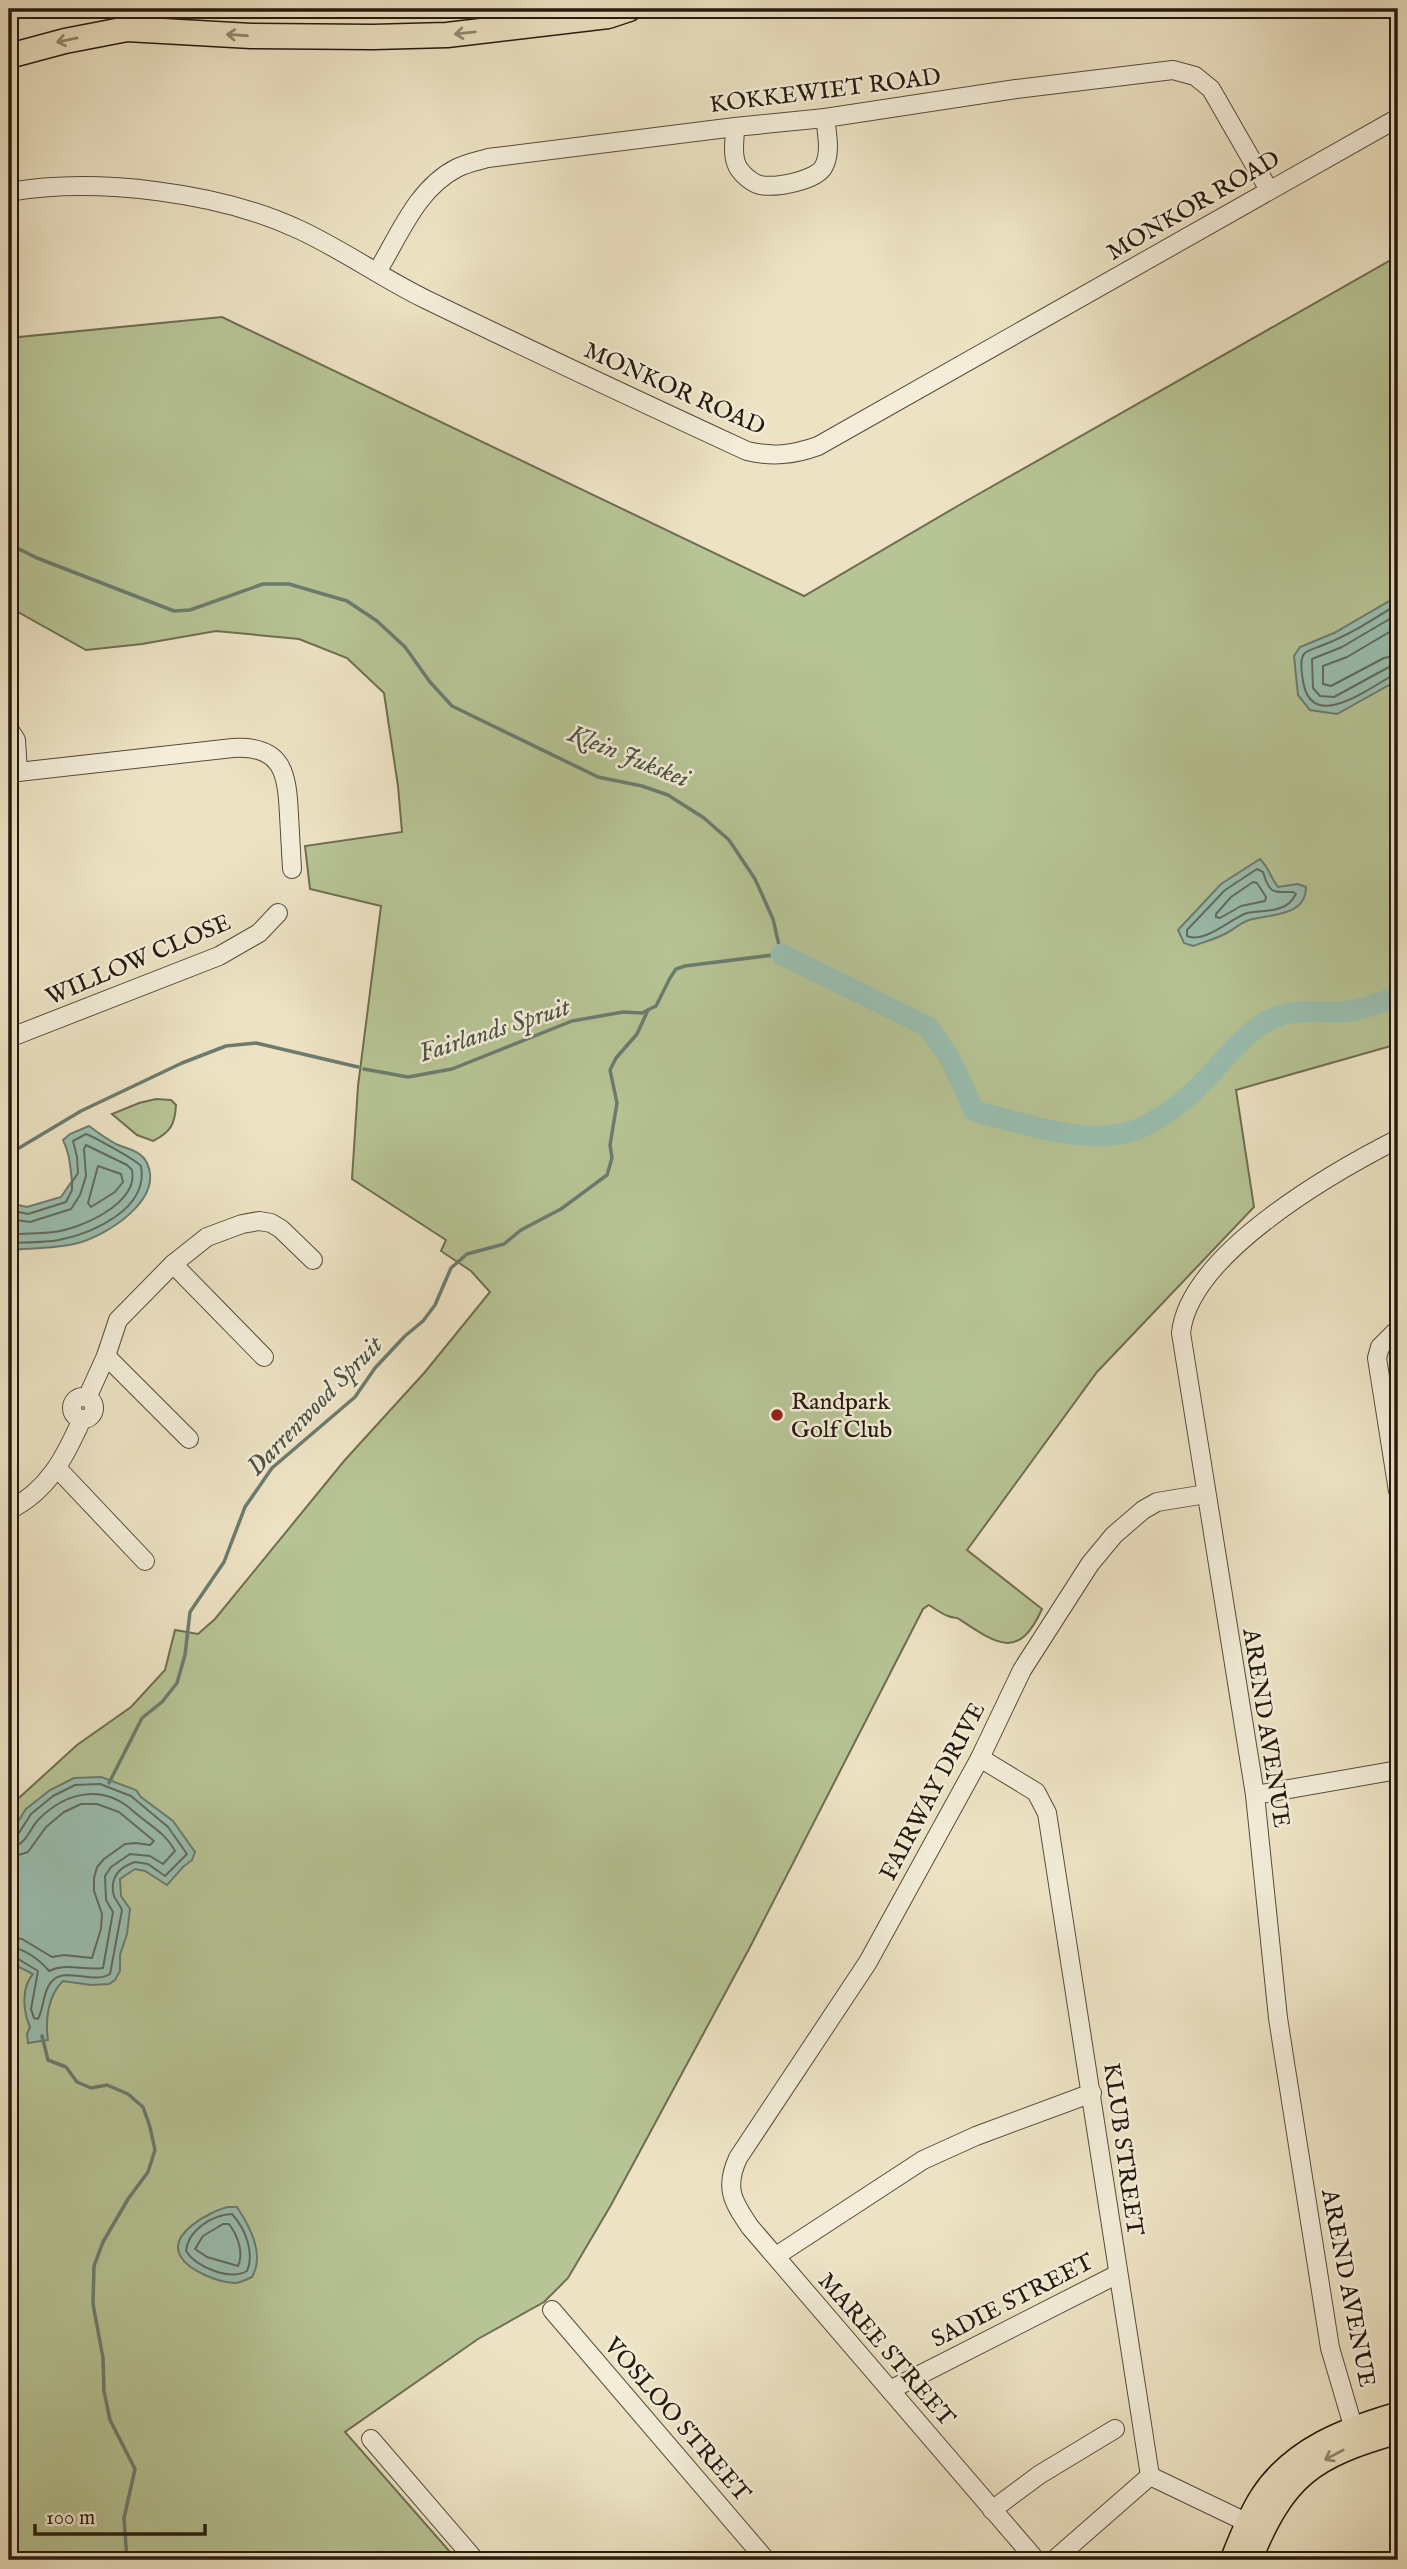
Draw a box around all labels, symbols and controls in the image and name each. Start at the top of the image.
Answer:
one-way arrow [454,27,476,40]
one-way arrow [226,29,249,42]
one-way arrow [56,34,79,48]
street label: KOKKEWIET ROAD [708,62,943,121]
street label: MONKOR ROAD [1101,144,1286,269]
street label: MONKOR ROAD [579,336,770,443]
water label: Klein Jukskei [562,717,695,796]
street label: WILLOW CLOSE [41,907,236,1013]
water label: Fairlands Spruit [415,990,576,1070]
water label: Darrenwood Spruit [240,1328,392,1483]
place label: Randpark Golf Club [791,1387,892,1446]
marker: Randpark Golf Club [769,1407,785,1423]
street label: AREND AVENUE [1234,1625,1297,1830]
street label: FAIRWAY DRIVE [873,1697,993,1886]
street label: KLUB STREET [1095,2061,1150,2238]
street label: AREND AVENUE [1313,2185,1382,2390]
street label: SADIE STREET [926,2247,1100,2356]
street label: MAREE STREET [811,2267,962,2434]
street label: VOSLOO STREET [596,2330,757,2509]
one-way arrow [1324,2449,1345,2463]
scale bar [35,2492,205,2536]
text: 100 m [46,2505,95,2532]

